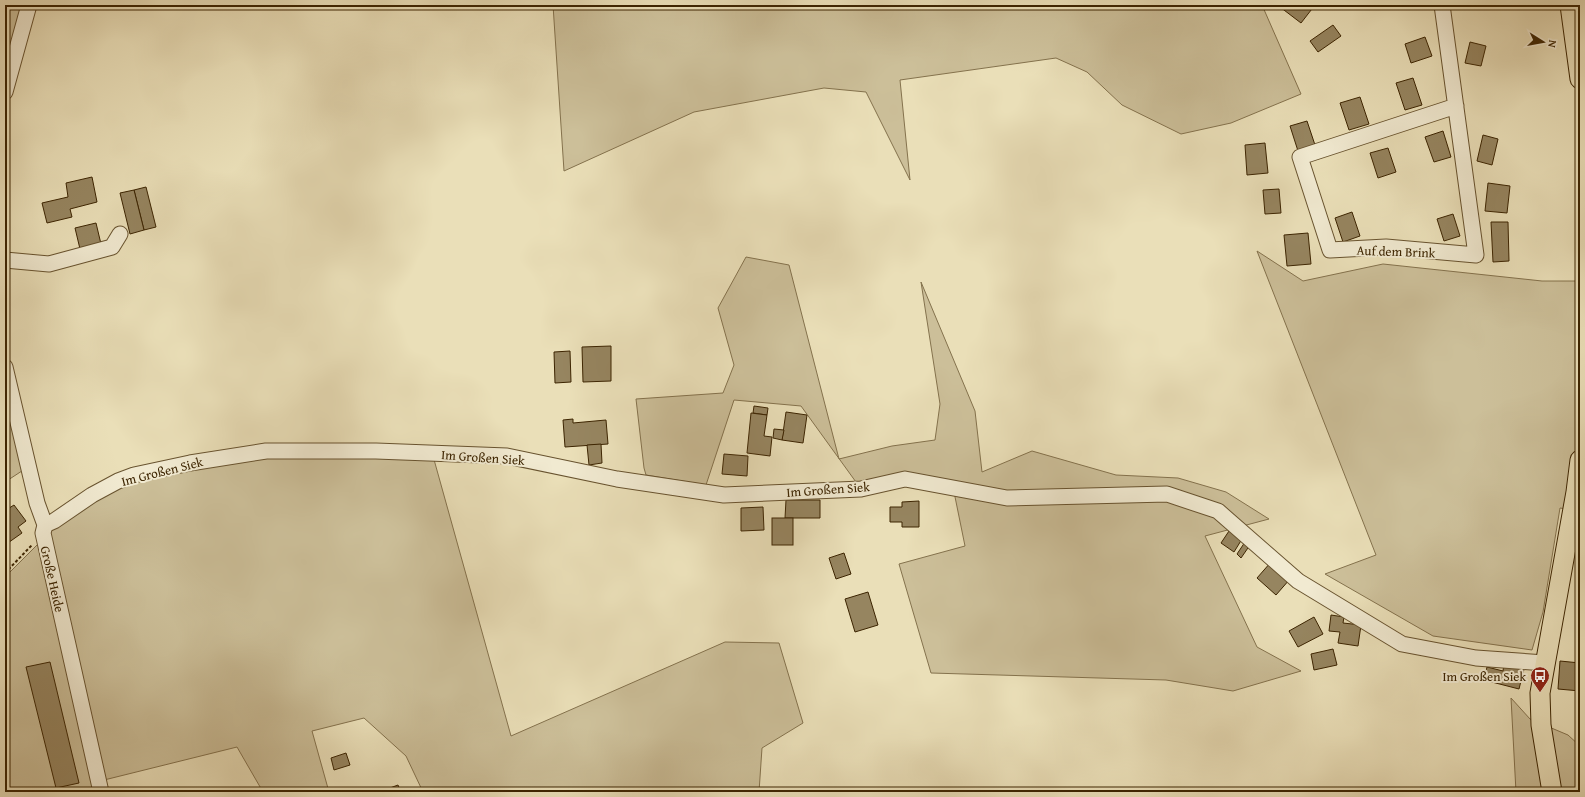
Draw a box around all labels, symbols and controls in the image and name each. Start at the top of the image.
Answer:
north arrow [1523,22,1563,62]
text: N [1544,39,1561,50]
street label: Auf dem Brink [1356,241,1436,262]
street label: Im Großen Siek [441,445,526,470]
street label: Im Großen Siek [119,452,205,491]
street label: Im Großen Siek [786,477,871,502]
street label: Große Heide [36,544,69,614]
bus stop icon: Im Großen Siek [1529,665,1551,693]
place label: Im Großen Siek [1442,667,1526,686]

